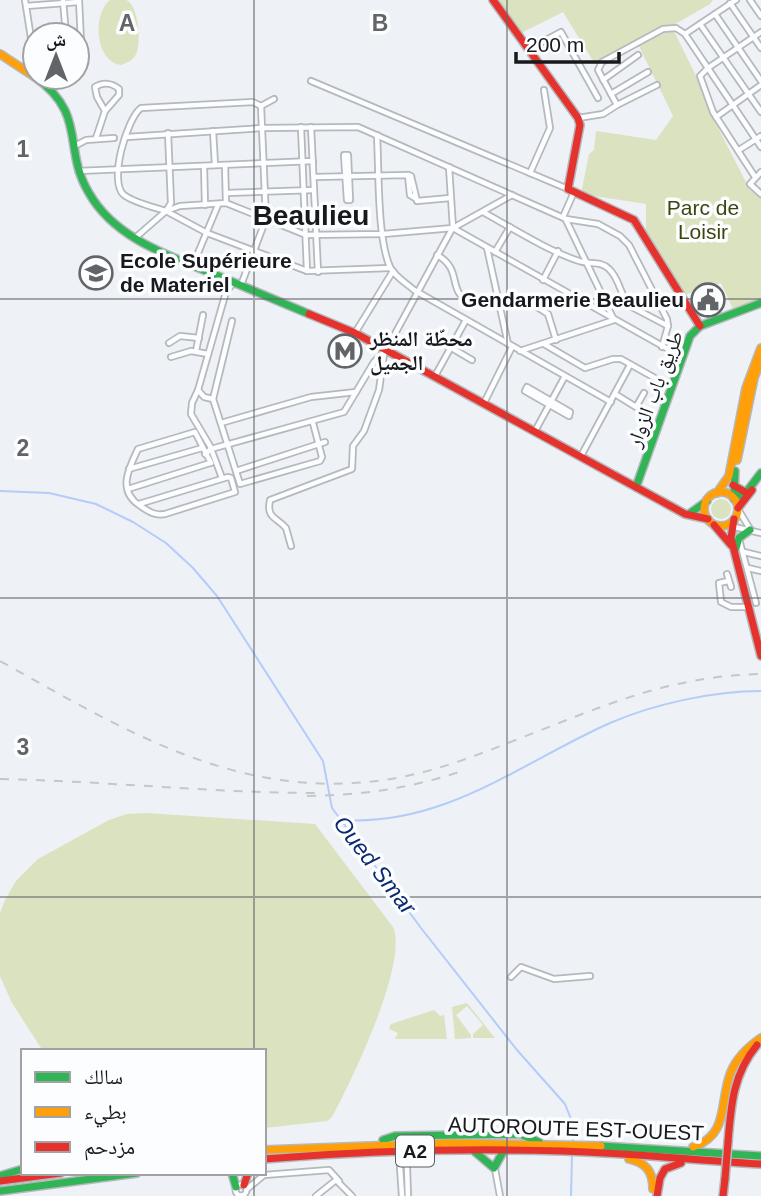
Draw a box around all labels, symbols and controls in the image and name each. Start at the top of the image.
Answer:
text: A [119,10,135,36]
text: B [372,10,388,36]
north arrow [21,21,91,91]
scale bar [516,21,619,65]
text: ش [46,29,66,51]
text: 200 m [526,33,584,56]
text: 1 [17,136,30,162]
park label: Parc de Loisir [667,196,739,243]
district label: Beaulieu [253,200,369,231]
place label: Ecole Supérieure de Materiel [120,249,292,296]
school or university icon: Ecole Supérieure de Materiel [77,254,115,292]
public building icon: Gendarmerie Beaulieu [689,281,727,319]
place label: Gendarmerie Beaulieu [461,288,684,311]
place label: محطّة المنظر الجميل [369,327,473,376]
street label: طريق باب الزوار [621,327,689,452]
metro station icon: محطّة المنظر الجميل [326,332,364,370]
text: 2 [17,435,29,461]
text: 3 [17,734,29,760]
water label: Oued Smar [329,811,422,920]
legend [21,1049,266,1175]
text: سالك [84,1065,123,1088]
text: بطيء [84,1100,127,1128]
street label: AUTOROUTE EST-OUEST [448,1113,705,1144]
text: مزدحم [84,1135,135,1161]
road number: A2 [396,1135,434,1166]

